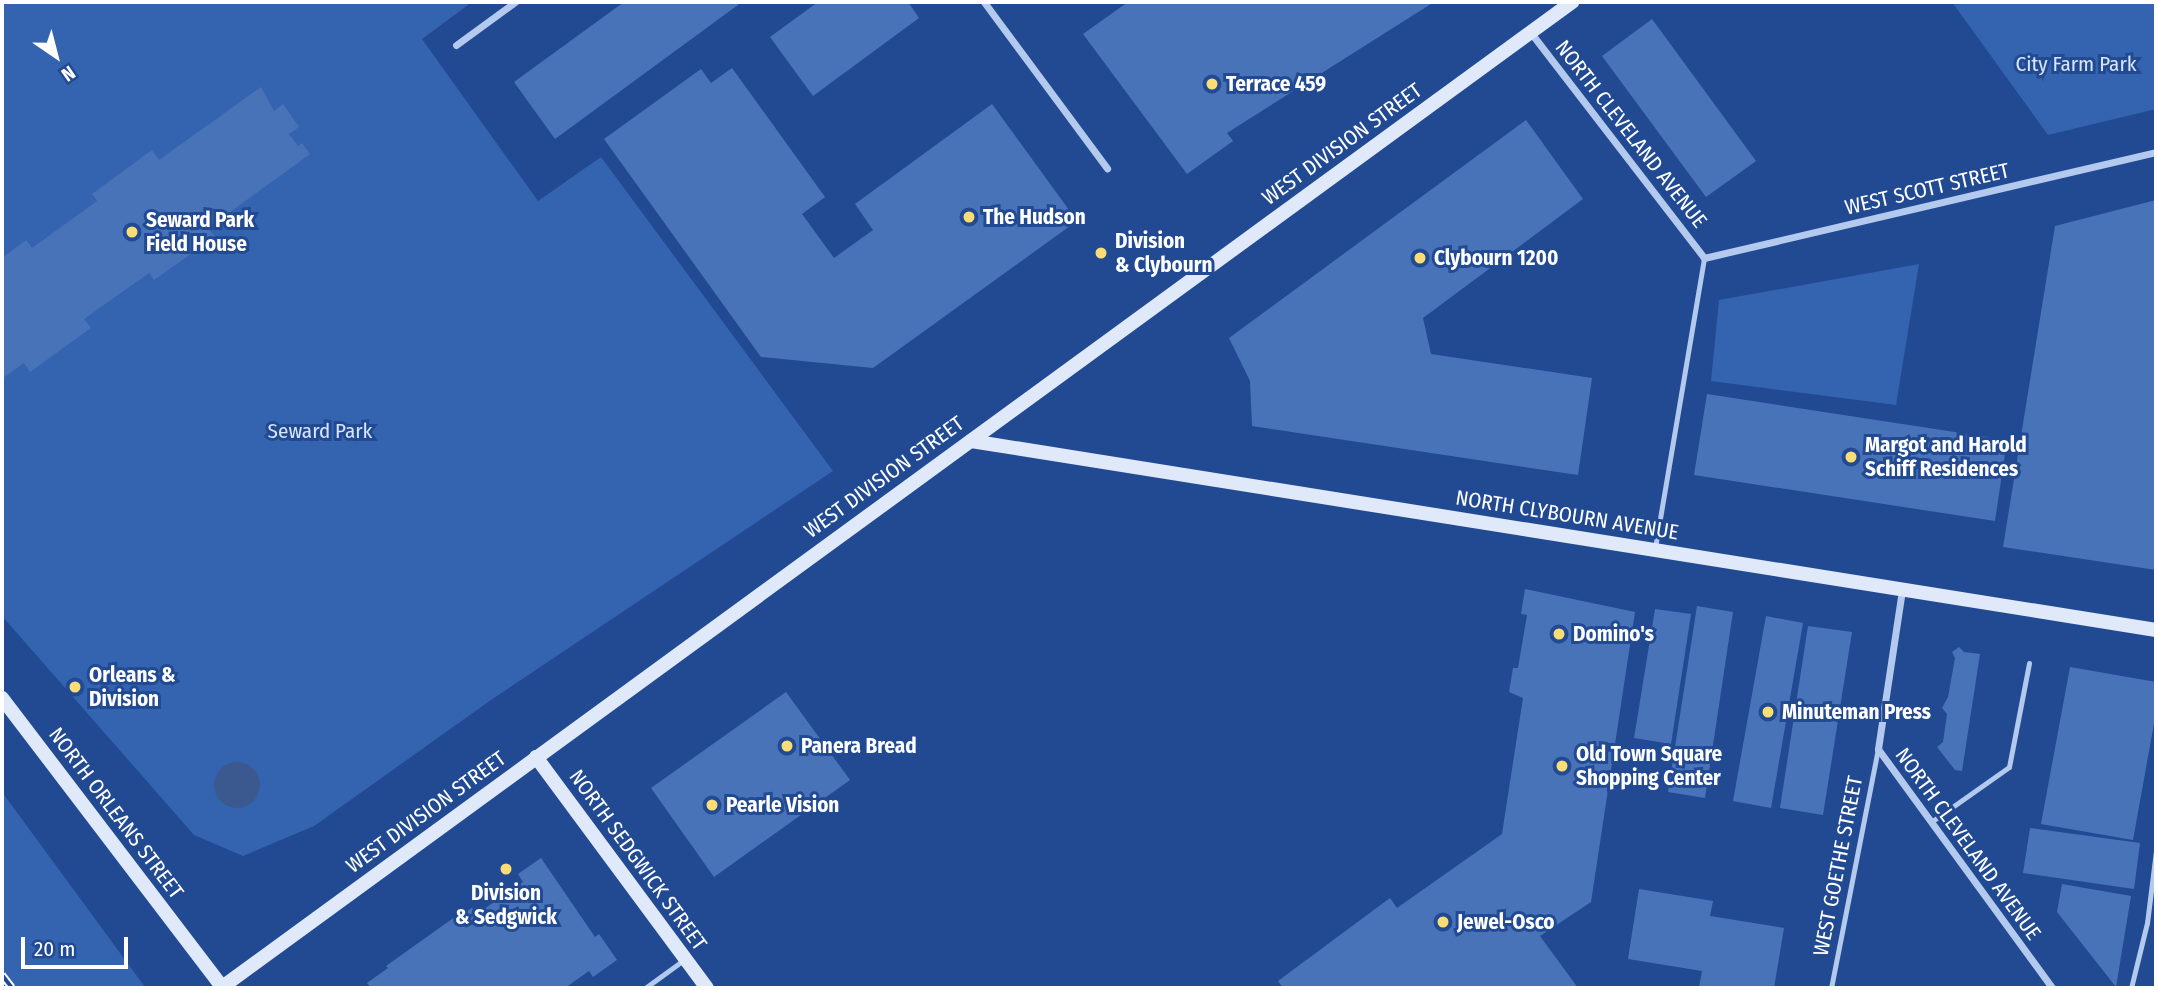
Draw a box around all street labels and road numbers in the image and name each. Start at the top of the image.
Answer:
street label: NORTH CLEVELAND AVENUE [1550,35,1712,233]
street label: WEST DIVISION STREET [1257,78,1427,210]
street label: WEST SCOTT STREET [1842,158,2012,220]
street label: WEST DIVISION STREET [799,411,969,543]
street label: NORTH CLYBOURN AVENUE [1454,485,1680,545]
street label: NORTH ORLEANS STREET [43,722,189,904]
street label: NORTH CLEVELAND AVENUE [1890,743,2046,945]
street label: WEST DIVISION STREET [341,746,511,878]
street label: NORTH SEDGWICK STREET [564,765,712,955]
street label: WEST GOETHE STREET [1808,774,1868,958]

